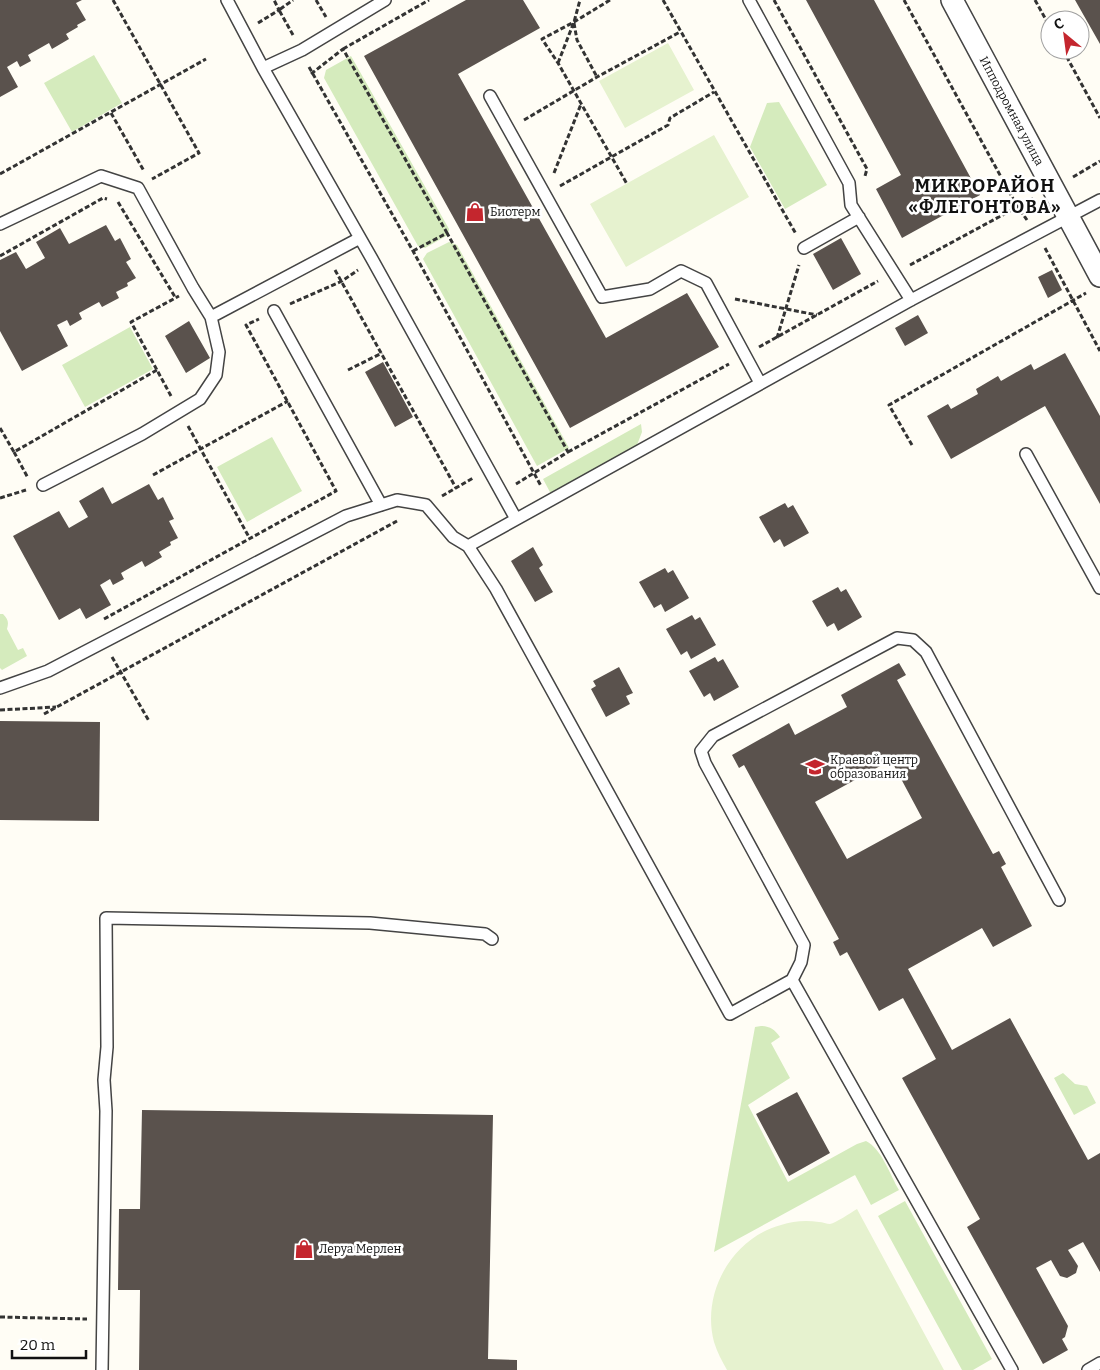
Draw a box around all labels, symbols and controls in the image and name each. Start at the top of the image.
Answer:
north arrow [1040,10,1090,60]
text: С [1051,14,1067,34]
street label: Ипподромная улица [977,54,1047,168]
district label: МИКРОРАЙОН «ФЛЕГОНТОВА» [908,174,1062,218]
shop icon: Биотерм [464,201,486,223]
place label: Биотерм [490,205,541,219]
place label: Краевой центр образования [830,753,918,781]
school or university icon: Краевой центр образования [804,756,826,778]
shop icon: Леруа Мерлен [293,1238,315,1260]
place label: Леруа Мерлен [319,1242,402,1256]
scale bar [12,1328,86,1360]
text: 20 m [20,1336,56,1354]

